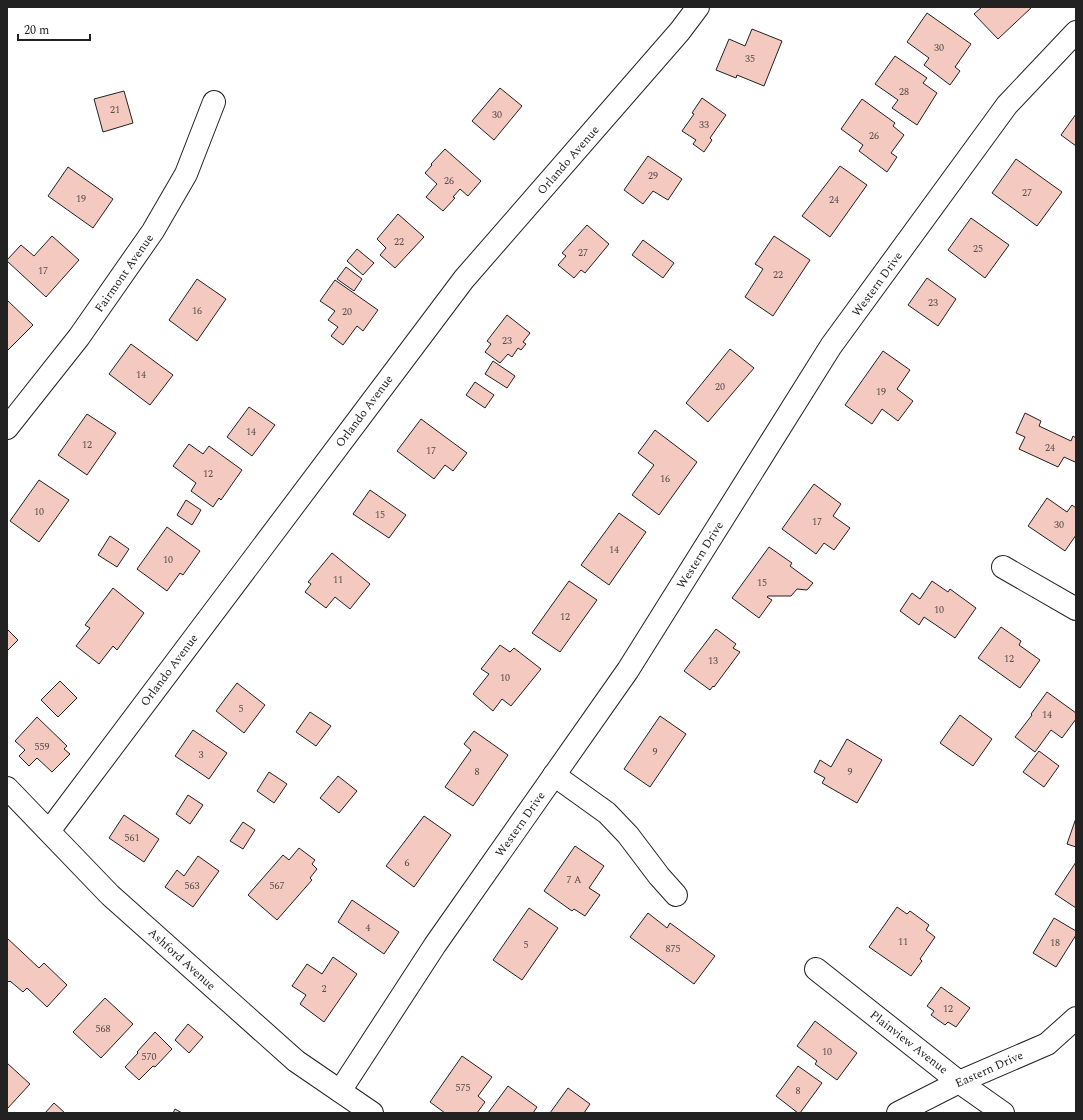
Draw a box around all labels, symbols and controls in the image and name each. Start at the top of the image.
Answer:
scale bar [18,16,90,42]
text: 20 m [24,21,49,40]
house number: 30 [934,40,944,56]
house number: 35 [745,51,755,67]
house number: 28 [899,84,909,100]
house number: 21 [110,102,120,118]
house number: 30 [492,107,502,123]
house number: 33 [699,117,709,133]
street label: Orlando Avenue [533,121,604,199]
house number: 26 [869,128,879,144]
house number: 29 [648,168,658,184]
house number: 26 [444,173,454,189]
house number: 27 [1022,185,1032,201]
house number: 19 [76,191,86,207]
house number: 24 [829,192,839,208]
street label: Fairmont Avenue [90,230,159,316]
house number: 22 [394,234,404,250]
house number: 25 [973,241,983,257]
house number: 27 [578,245,588,261]
street label: Western Drive [847,248,908,321]
house number: 17 [38,263,48,279]
house number: 22 [773,267,783,283]
house number: 23 [928,295,938,311]
house number: 16 [192,303,202,319]
house number: 20 [342,304,352,320]
house number: 23 [502,333,512,349]
house number: 14 [136,367,146,383]
street label: Orlando Avenue [331,371,398,452]
house number: 20 [715,379,725,395]
house number: 19 [876,384,886,400]
house number: 14 [246,424,256,440]
house number: 12 [82,437,92,453]
house number: 24 [1045,440,1055,456]
house number: 17 [426,443,436,459]
house number: 12 [203,466,213,482]
house number: 16 [660,471,670,487]
house number: 10 [34,504,44,520]
house number: 15 [375,507,385,523]
house number: 17 [812,514,822,530]
house number: 30 [1054,517,1064,533]
street label: Western Drive [672,518,729,593]
house number: 14 [609,542,619,558]
house number: 10 [163,552,173,568]
house number: 11 [333,572,343,588]
house number: 15 [757,575,767,591]
house number: 10 [934,602,944,618]
house number: 12 [560,609,570,625]
street label: Orlando Avenue [136,630,203,711]
house number: 12 [1004,651,1014,667]
house number: 13 [708,653,718,669]
house number: 10 [500,670,510,686]
house number: 5 [239,701,244,717]
house number: 14 [1042,707,1052,723]
house number: 559 [35,739,50,755]
house number: 9 [653,744,658,760]
house number: 3 [199,747,204,763]
house number: 8 [475,764,480,780]
house number: 9 [848,764,853,780]
street label: Western Drive [491,787,550,861]
house number: 561 [125,830,140,846]
house number: 6 [405,855,410,871]
house number: 7 A [567,872,582,888]
house number: 563 [185,878,200,894]
house number: 567 [270,878,285,894]
house number: 4 [366,920,371,936]
street label: Ashford Avenue [143,924,220,995]
house number: 11 [898,934,908,950]
house number: 18 [1050,935,1060,951]
house number: 5 [524,937,529,953]
house number: 875 [666,941,681,957]
house number: 2 [322,981,327,997]
house number: 12 [943,1001,953,1017]
street label: Plainview Avenue [866,1006,952,1079]
house number: 568 [96,1021,111,1037]
house number: 10 [822,1044,832,1060]
street label: Eastern Drive [952,1046,1027,1093]
house number: 570 [142,1049,157,1065]
house number: 575 [456,1080,471,1096]
house number: 8 [796,1083,801,1099]

